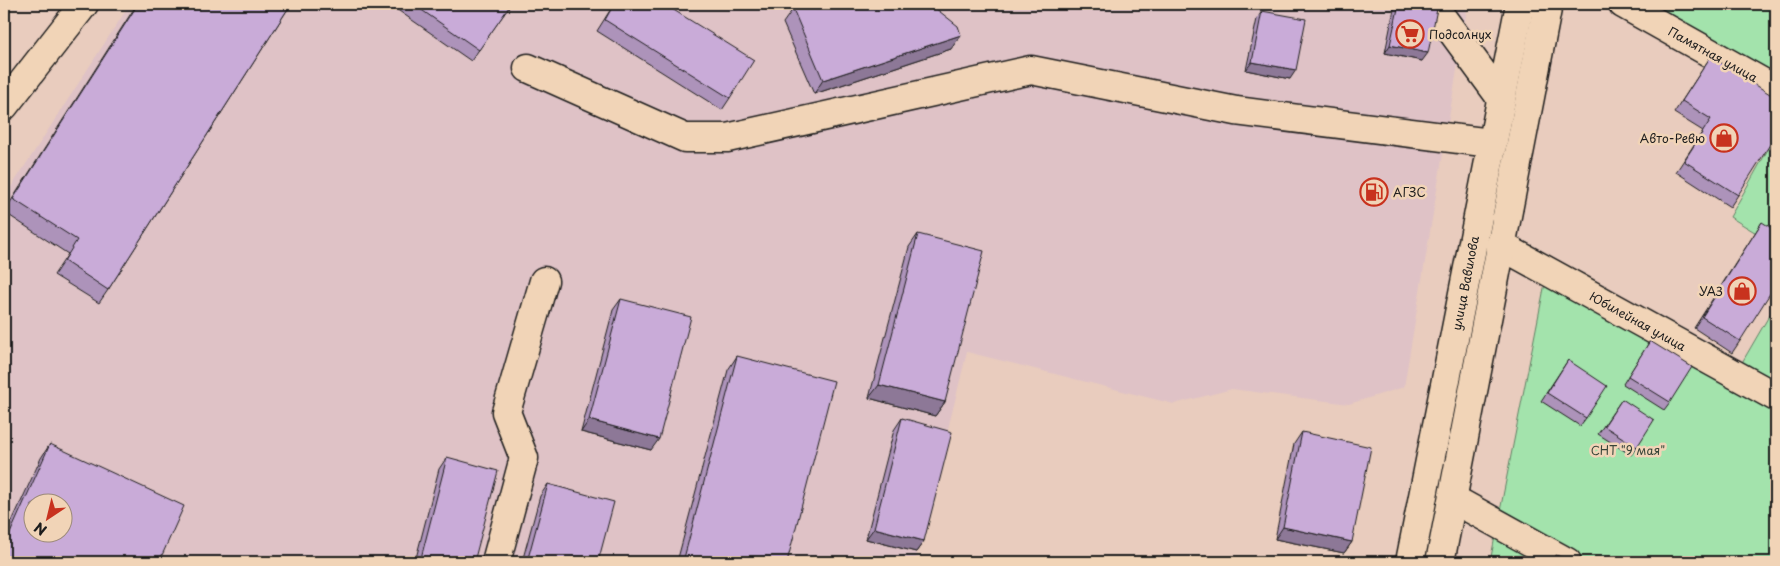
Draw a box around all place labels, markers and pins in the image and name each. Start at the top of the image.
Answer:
supermarket icon: Подсолнух [1395,19,1425,49]
place label: Подсолнух [1429,25,1491,43]
shop icon: Авто-Ревю [1709,123,1739,153]
place label: Авто-Ревю [1640,129,1705,147]
fuel station icon: АГЗС [1359,177,1389,207]
place label: АГЗС [1393,183,1426,201]
shop icon: УАЗ [1727,276,1757,306]
place label: УАЗ [1699,282,1723,300]

